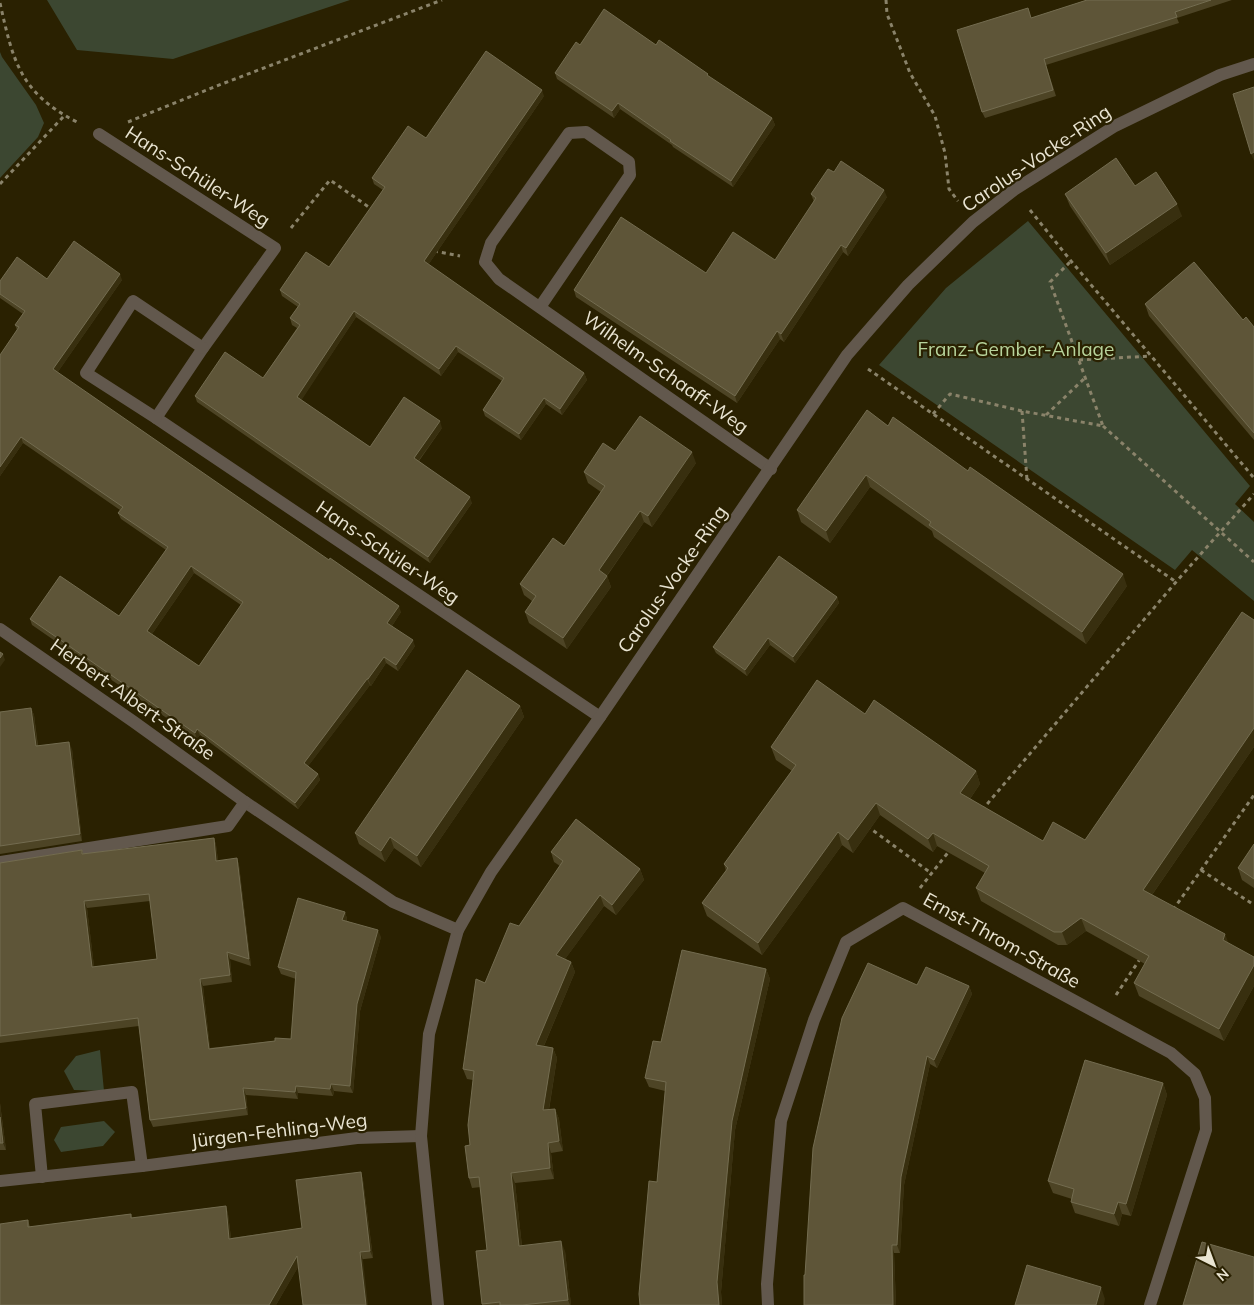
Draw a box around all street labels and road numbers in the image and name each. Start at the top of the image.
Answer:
street label: Carolus-Vocke-Ring [957,99,1115,217]
street label: Hans-Schüler-Weg [121,120,275,232]
street label: Wilhelm-Schaaff-Weg [578,306,754,438]
street label: Hans-Schüler-Weg [312,495,464,609]
street label: Carolus-Vocke-Ring [612,501,732,657]
street label: Herbert-Albert-Straße [46,633,220,765]
street label: Ernst-Throm-Straße [919,887,1085,993]
street label: Jürgen-Fehling-Weg [189,1107,369,1153]

